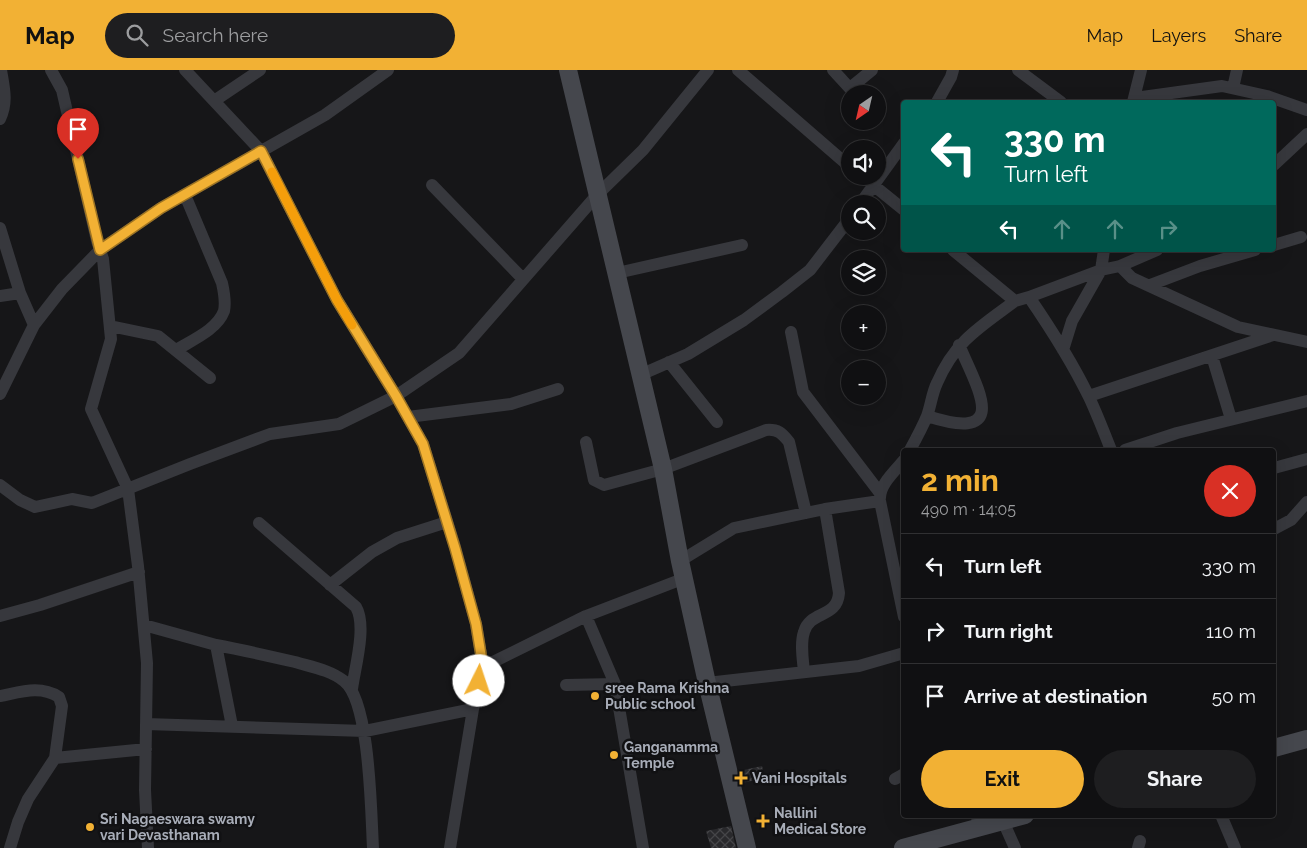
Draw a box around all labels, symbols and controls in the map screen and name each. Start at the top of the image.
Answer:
search box [105,13,455,58]
text: Map [25,21,75,50]
icon: search [123,21,151,49]
text: Search here [163,24,268,46]
text: Map [1087,25,1123,46]
text: Layers [1151,25,1206,46]
text: Share [1234,25,1282,46]
north arrow [841,85,886,130]
map controls [841,85,886,405]
pin [57,108,99,159]
icon: arrive [64,115,92,143]
text: 330 m [1004,119,1106,160]
icon: left [921,120,986,185]
button: sound [841,140,886,185]
text: Turn left [1004,161,1088,187]
button: search [841,195,886,240]
icon: left [995,215,1023,243]
icon: ahead [1048,215,1076,243]
icon: ahead [1101,215,1129,243]
icon: right [1154,215,1182,243]
button: layers [841,250,886,295]
button: + [841,305,886,350]
button: − [841,360,886,405]
text: 2 min [921,463,999,498]
button: close [1204,465,1256,517]
text: 490 m · 14:05 [921,500,1016,519]
icon: left [921,552,949,580]
text: Turn left [964,555,1041,577]
text: 330 m [1202,555,1256,577]
icon: right [921,617,949,645]
text: Turn right [964,620,1053,642]
text: 110 m [1206,620,1256,642]
position arrow [452,654,504,706]
place label: sree Rama Krishna Public school [605,680,729,712]
icon: arrive [921,682,949,710]
text: Arrive at destination [964,685,1148,707]
text: 50 m [1212,685,1256,707]
marker: sree Rama Krishna Public school [589,690,601,702]
place label: Ganganamma Temple [624,739,718,771]
marker: Ganganamma Temple [608,749,620,761]
button: Exit [921,750,1084,808]
button: Share [1094,750,1256,808]
place label: Vani Hospitals [752,770,847,786]
marker: Vani Hospitals [734,771,748,785]
place label: Nallini Medical Store [774,805,867,837]
place label: Sri Nagaeswara swamy vari Devasthanam [100,811,255,843]
marker: Nallini Medical Store [756,814,770,828]
marker: Sri Nagaeswara swamy vari Devasthanam [84,821,96,833]

